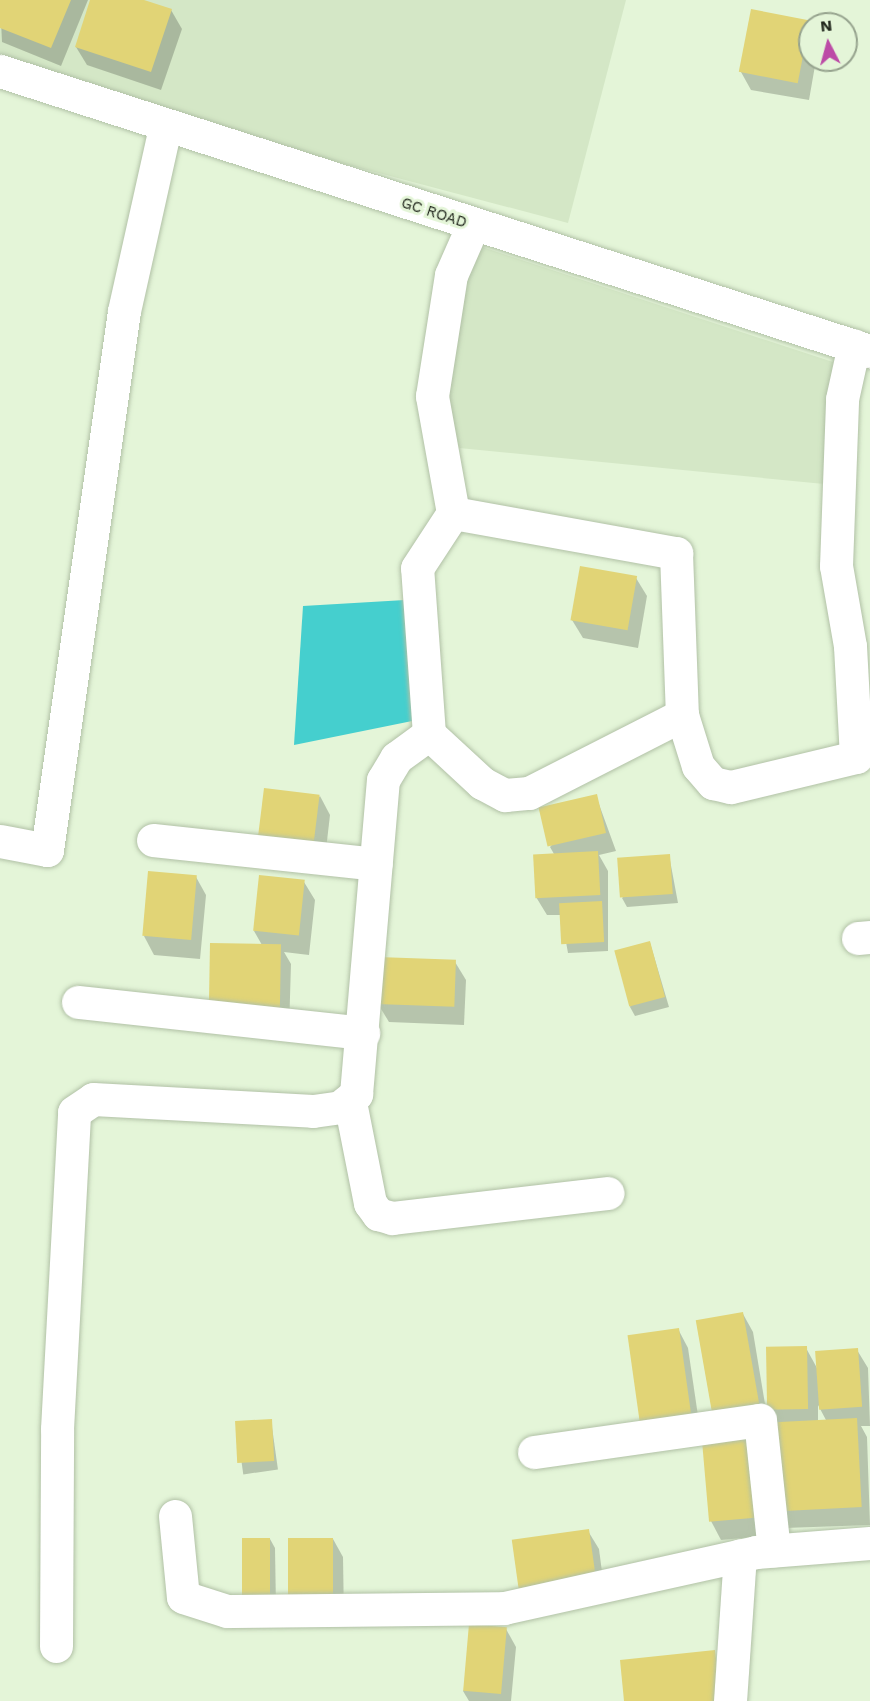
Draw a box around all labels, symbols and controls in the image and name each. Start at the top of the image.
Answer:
north arrow [798,12,858,72]
text: N [819,16,833,36]
street label: GC ROAD [399,194,469,232]

